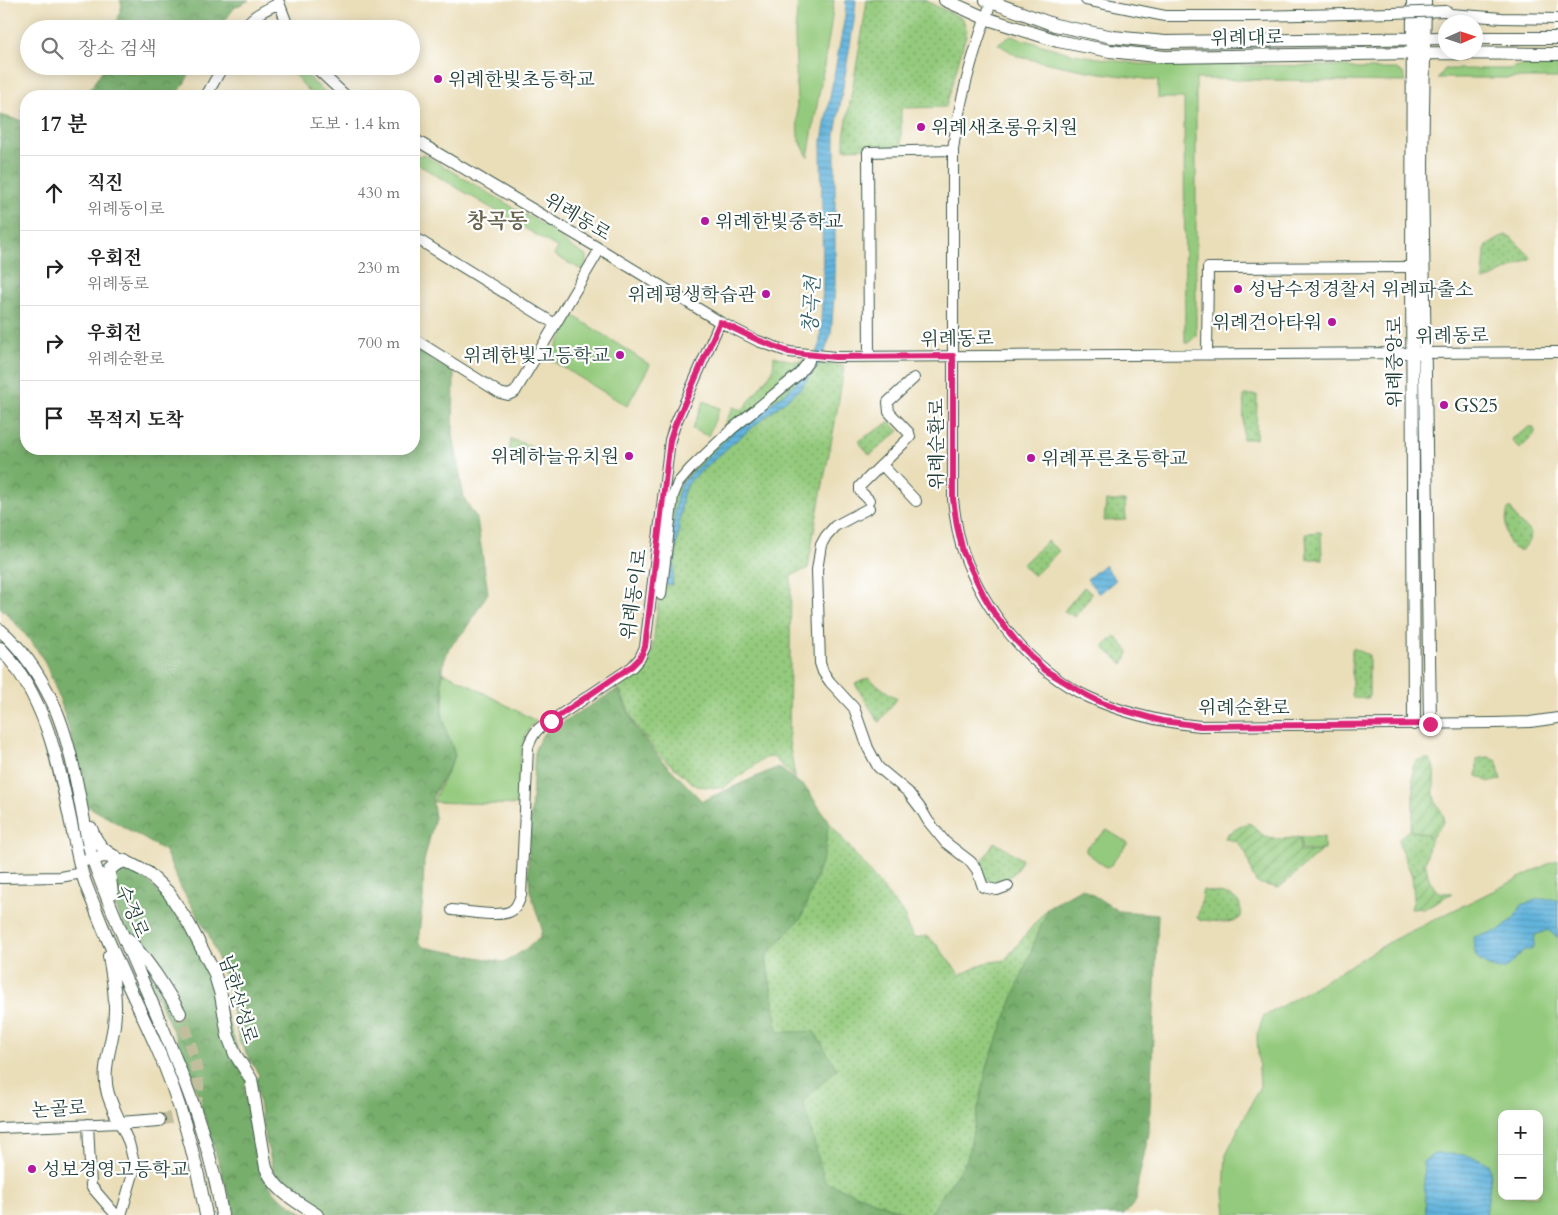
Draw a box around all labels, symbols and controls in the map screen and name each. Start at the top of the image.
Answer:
north arrow [1438,15,1483,60]
search box [20,20,420,75]
street label: 위례대로 [1210,24,1284,52]
icon: search [38,34,66,62]
text: 장소 검색 [78,36,157,62]
place label: 위례한빛초등학교 [448,67,595,93]
marker: 위례한빛초등학교 [432,73,444,85]
text: 17 분 [40,110,87,139]
text: 도보 · 1.4 km [310,113,400,135]
place label: 위례새초롱유치원 [931,115,1078,141]
marker: 위례새초롱유치원 [915,121,927,133]
text: 직진 [87,170,124,196]
icon: ahead [40,179,68,207]
text: 430 m [358,182,400,204]
street label: 위례동로 [539,187,616,247]
text: 위례동이로 [87,198,164,220]
district label: 창곡동 [467,207,527,236]
place label: 위례한빛중학교 [715,209,843,235]
marker: 위례한빛중학교 [699,215,711,227]
text: 우회전 [87,245,142,271]
icon: right [40,254,68,282]
text: 230 m [358,257,400,279]
text: 위례동로 [87,273,149,295]
water label: 창곡천 [797,274,827,335]
place label: 성남수정경찰서 위례파출소 [1248,277,1473,303]
place label: 위례평생학습관 [628,282,757,308]
marker: 성남수정경찰서 위례파출소 [1232,283,1244,295]
marker: 위례평생학습관 [760,288,772,300]
place label: 위례건아타워 [1212,310,1322,336]
marker: 위례건아타워 [1326,316,1338,328]
street label: 위례중앙로 [1382,316,1408,408]
text: 우회전 [87,320,142,346]
street label: 위례동로 [1415,322,1489,350]
street label: 위례동로 [920,325,994,353]
icon: right [40,329,68,357]
text: 700 m [358,332,400,354]
place label: 위례한빛고등학교 [463,343,610,369]
text: 위례순환로 [87,348,164,370]
marker: 위례한빛고등학교 [614,349,626,361]
place label: GS25 [1454,393,1498,419]
street label: 위례순환로 [924,398,950,490]
marker: GS25 [1438,399,1450,411]
icon: arrive [40,404,68,432]
text: 목적지 도착 [87,407,184,433]
place label: 위례하늘유치원 [491,444,619,470]
place label: 위례푸른초등학교 [1041,446,1188,472]
marker: 위례하늘유치원 [623,450,635,462]
marker: 위례푸른초등학교 [1025,452,1037,464]
street label: 위례동이로 [615,547,653,641]
street label: 위례순환로 [1198,695,1290,721]
route start [540,710,563,733]
route end [1419,713,1442,736]
street label: 수정로 [109,881,155,942]
street label: 남한산성로 [212,952,264,1047]
street label: 논골로 [31,1095,87,1123]
map controls [1498,1110,1543,1200]
button: + [1498,1110,1543,1155]
button: − [1498,1155,1543,1200]
place label: 성보경영고등학교 [42,1157,189,1183]
marker: 성보경영고등학교 [26,1163,38,1175]

